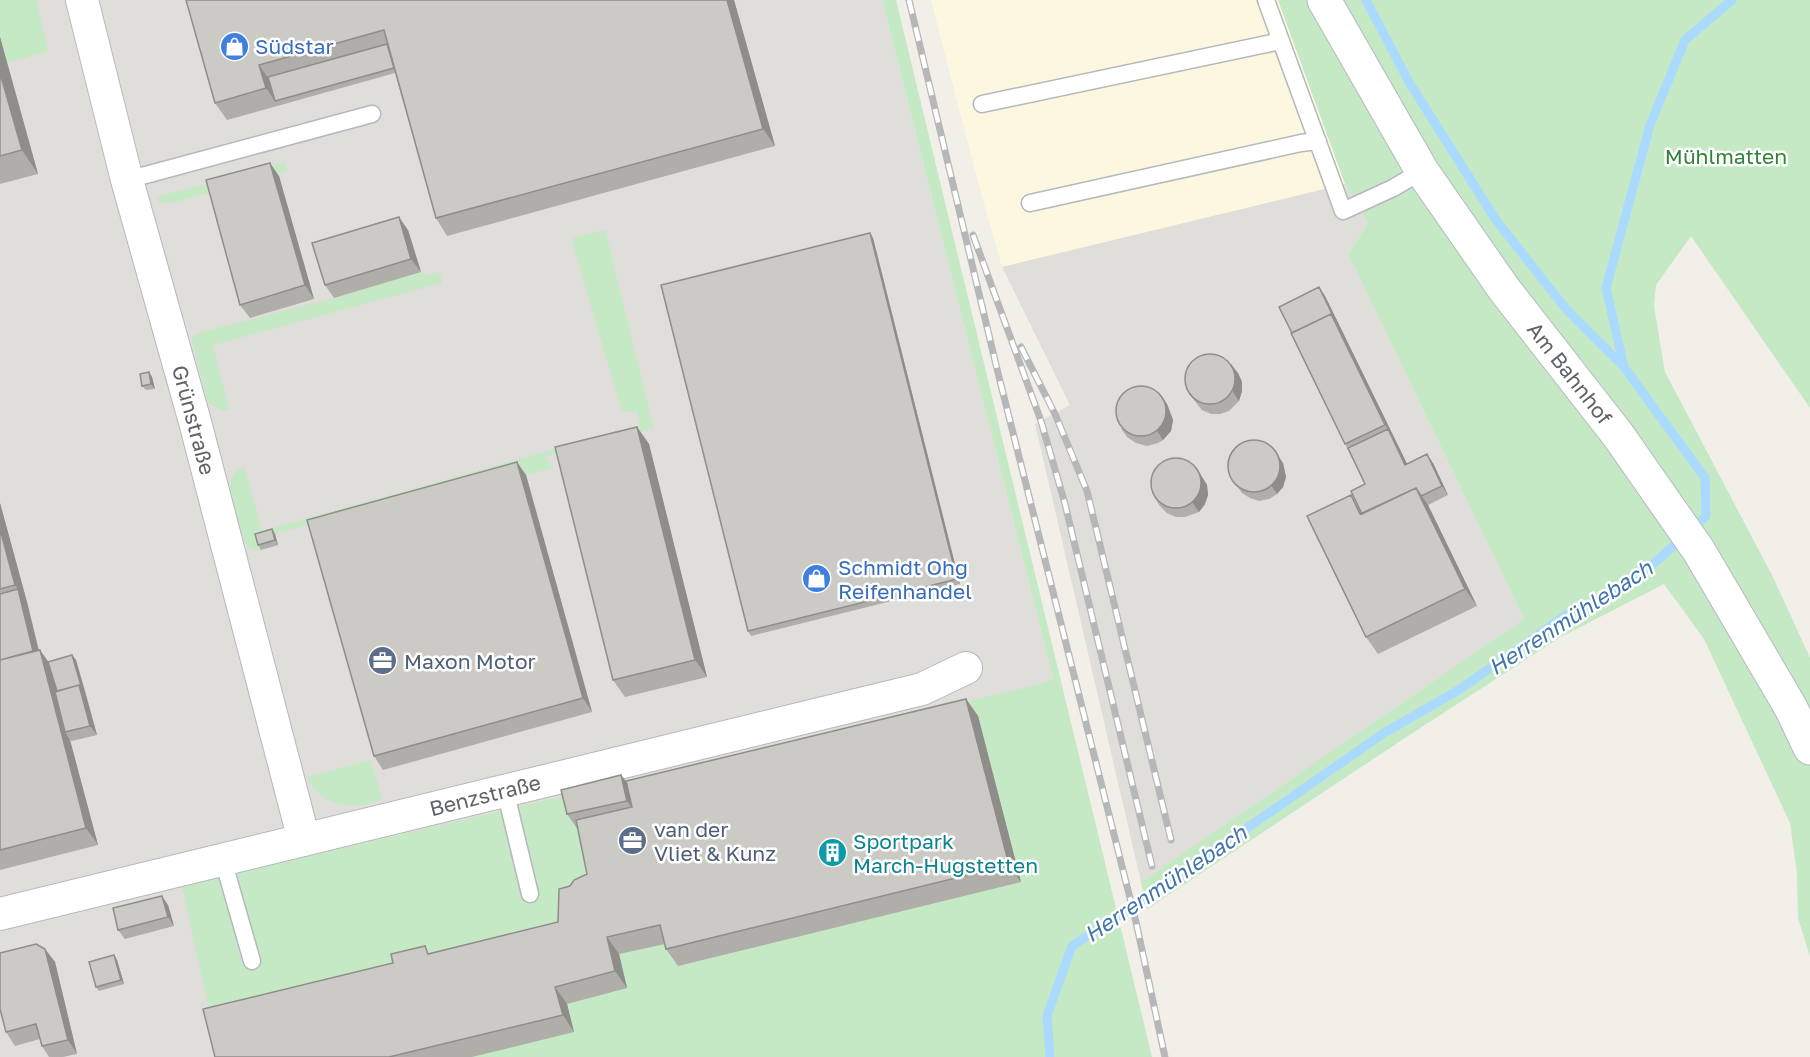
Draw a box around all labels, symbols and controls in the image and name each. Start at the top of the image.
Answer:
shop icon: Südstar [218,30,250,62]
place label: Südstar [255,33,334,59]
park label: Mühlmatten [1665,143,1787,169]
street label: Am Bahnhof [1522,317,1618,430]
street label: Grünstraße [167,362,221,478]
water label: Herrenmühlebach [1483,553,1658,680]
place label: Schmidt Ohg Reifenhandel [838,554,972,604]
shop icon: Schmidt Ohg Reifenhandel [801,563,833,595]
office icon: Maxon Motor [367,645,399,677]
place label: Maxon Motor [404,648,536,674]
street label: Benzstraße [427,769,543,821]
place label: van der Vliet & Kunz [654,816,776,866]
water label: Herrenmühlebach [1079,818,1253,947]
office icon: van der Vliet & Kunz [617,825,649,857]
place label: Sportpark March-Hugstetten [853,828,1038,878]
building icon: Sportpark March-Hugstetten [816,837,848,869]

